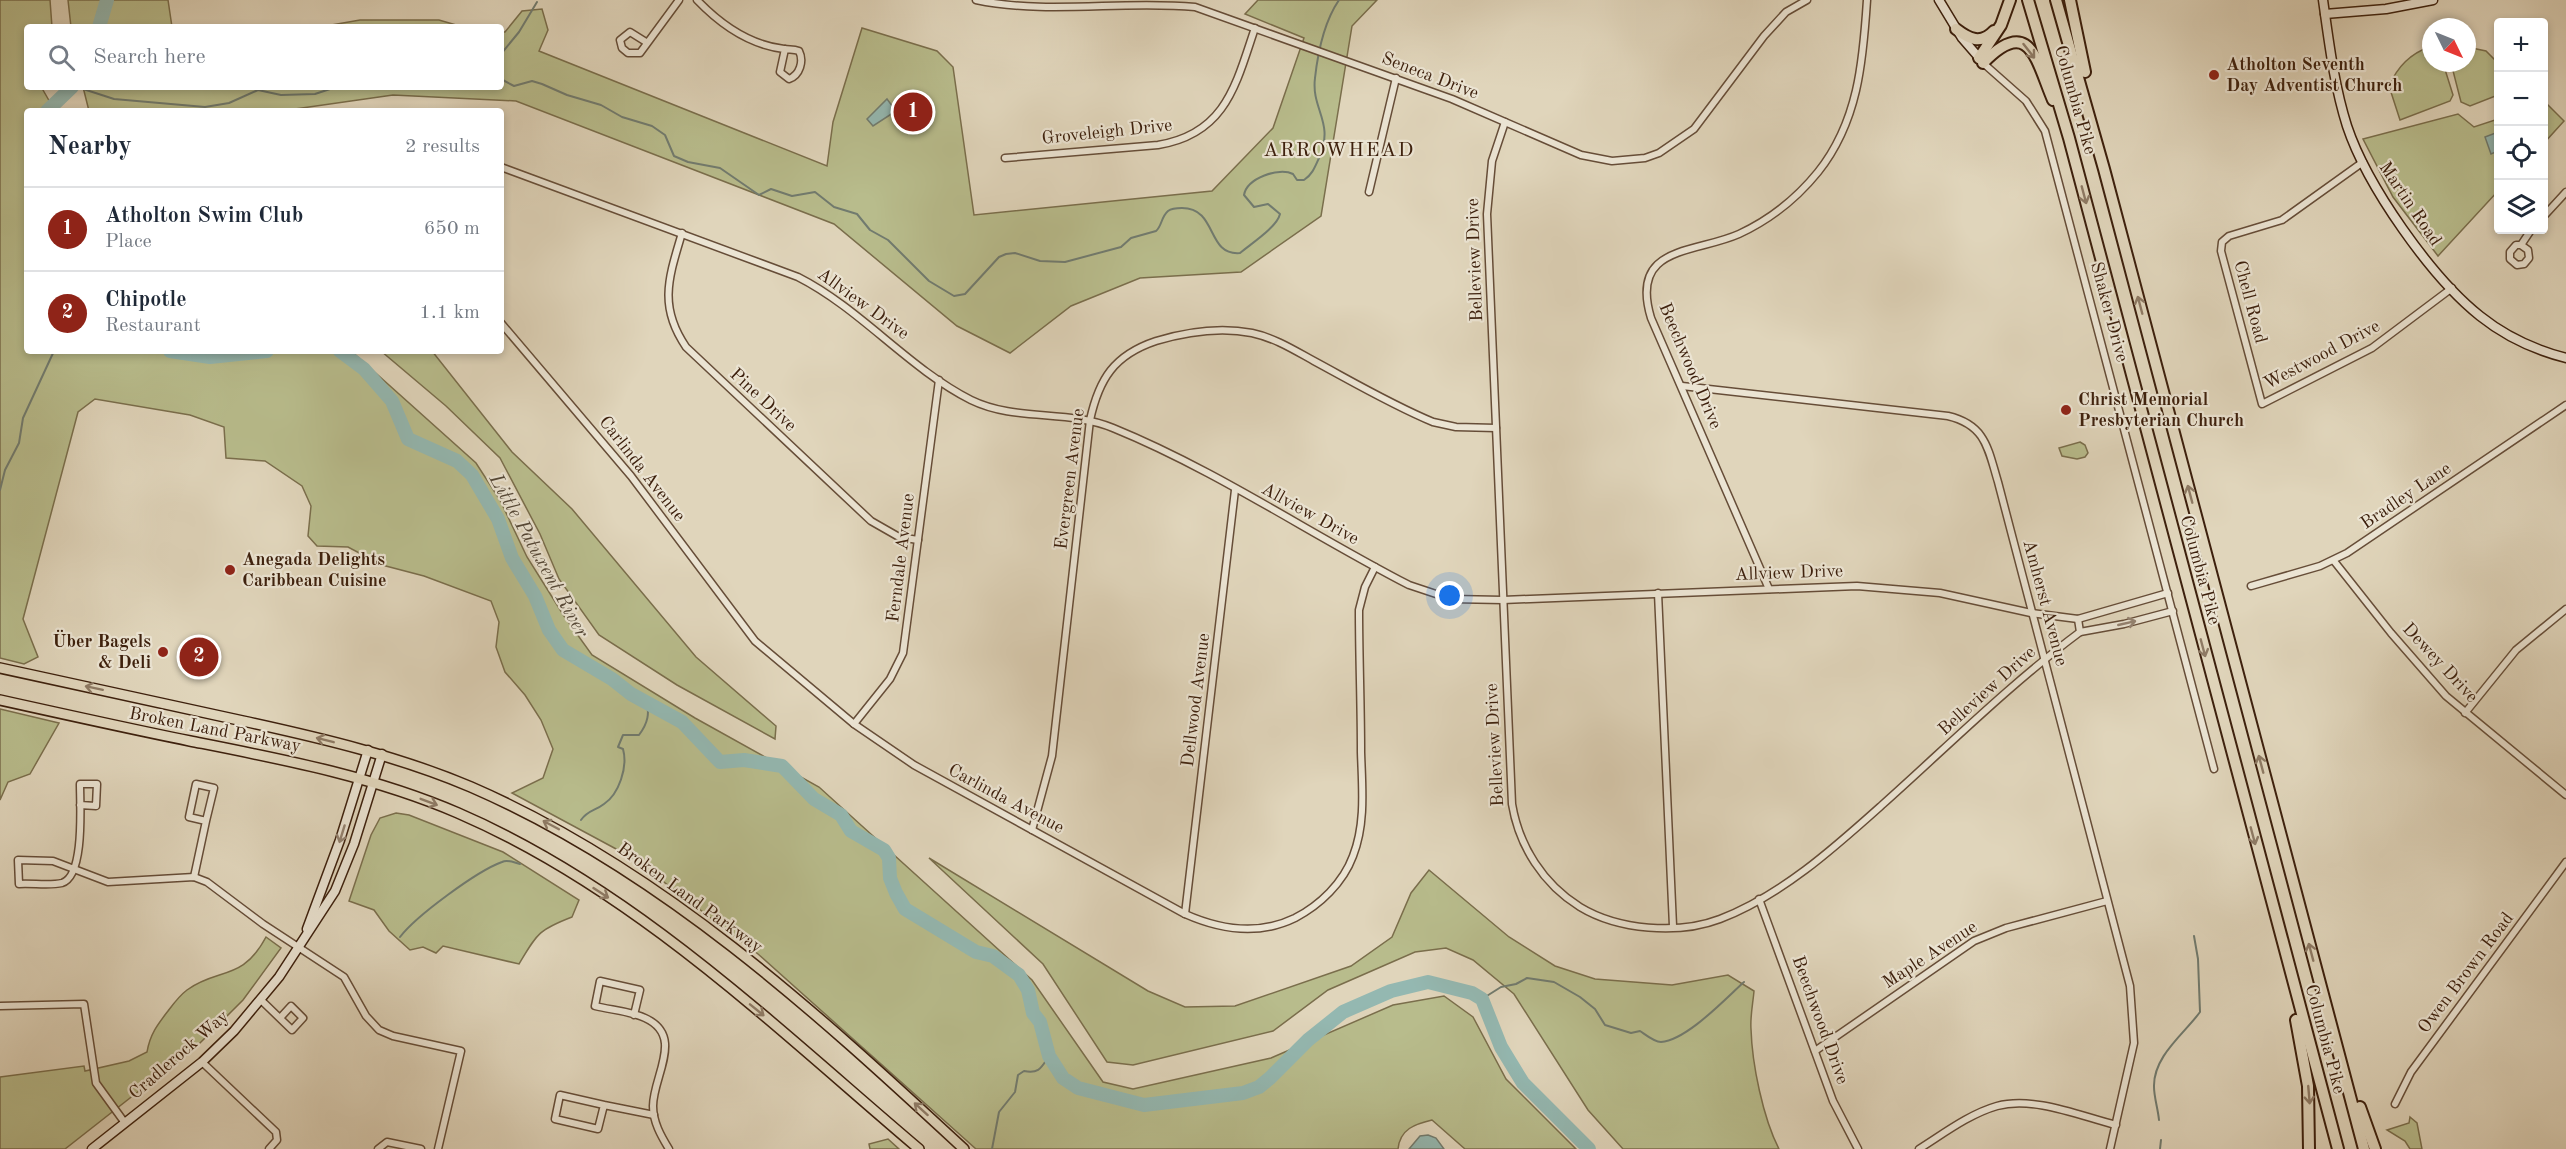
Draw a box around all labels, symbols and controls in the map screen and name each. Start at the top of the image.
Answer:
north arrow [2422,18,2476,72]
map controls [2494,18,2548,234]
button: + [2494,18,2548,72]
search box [24,24,504,90]
icon: search [45,41,78,74]
one-way arrow [2022,43,2035,59]
street label: Columbia Pike [2051,43,2099,157]
text: Search here [93,46,206,68]
street label: Seneca Drive [1379,49,1481,103]
place label: Atholton Seventh Day Adventist Church [2226,56,2402,95]
marker: Atholton Seventh Day Adventist Church [2207,68,2221,82]
button: − [2494,72,2548,126]
pin: 1 [894,90,932,134]
street label: Groveleigh Drive [1041,116,1173,148]
button: locate [2494,126,2548,180]
text: Nearby [48,134,132,160]
text: 2 results [405,137,480,157]
district label: ARROWHEAD [1263,141,1415,161]
street label: Martin Road [2375,159,2445,249]
button: layers [2494,180,2548,234]
one-way arrow [2079,185,2090,204]
street label: Belleview Drive [1464,198,1486,322]
text: Atholton Swim Club [105,205,303,227]
text: 1 [62,219,73,239]
text: 650 m [424,219,480,239]
text: Place [105,232,152,252]
street label: Chell Road [2230,259,2270,345]
street label: Shaker Drive [2087,260,2131,364]
street label: Allview Drive [814,265,912,343]
text: Chipotle [105,289,187,311]
one-way arrow [2134,296,2145,315]
street label: Beechwood Drive [1655,300,1725,432]
text: 2 [62,303,73,323]
text: 1.1 km [419,303,480,323]
text: Restaurant [105,316,201,336]
street label: Westwood Drive [2261,317,2383,393]
street label: Pine Drive [726,365,800,435]
place label: Christ Memorial Presbyterian Church [2078,391,2244,430]
marker: Christ Memorial Presbyterian Church [2059,403,2073,417]
street label: Evergreen Avenue [1052,407,1088,551]
street label: Carlinda Avenue [595,413,689,525]
street label: Bradley Lane [2358,459,2454,533]
water label: Little Patuxent River [484,470,591,642]
street label: Allview Drive [1258,480,1362,548]
one-way arrow [2184,485,2195,504]
street label: Ferndale Avenue [884,492,918,624]
street label: Columbia Pike [2177,513,2223,627]
street label: Amherst Avenue [2020,538,2070,668]
place label: Anegada Delights Caribbean Cuisine [242,551,387,590]
street label: Allview Drive [1735,562,1843,584]
marker: Anegada Delights Caribbean Cuisine [223,563,237,577]
your location [1435,581,1464,610]
one-way arrow [2117,617,2136,628]
street label: Dewey Drive [2399,620,2481,706]
place label: Über Bagels & Deli [52,629,151,672]
street label: Dellwood Avenue [1179,632,1213,768]
pin: 2 [180,634,218,680]
one-way arrow [2198,638,2210,657]
street label: Belleview Drive [1935,643,2039,739]
marker: Über Bagels & Deli [156,645,170,659]
one-way arrow [85,682,104,693]
street label: Belleview Drive [1483,683,1507,807]
street label: Broken Land Parkway [127,704,303,756]
one-way arrow [316,733,335,745]
one-way arrow [2255,754,2267,773]
street label: Carlinda Avenue [945,761,1067,837]
one-way arrow [419,797,438,808]
one-way arrow [542,819,560,830]
one-way arrow [336,824,347,843]
one-way arrow [2248,826,2260,845]
street label: Broken Land Parkway [614,839,766,957]
one-way arrow [592,887,609,899]
street label: Owen Brown Road [2415,909,2517,1037]
street label: Maple Avenue [1880,918,1980,992]
one-way arrow [2305,943,2316,962]
street label: Beechwood Drive [1788,953,1852,1087]
street label: Columbia Pike [2302,982,2348,1096]
one-way arrow [748,1003,764,1016]
street label: Cradlerock Way [126,1007,233,1103]
one-way arrow [2304,1084,2315,1104]
one-way arrow [914,1102,929,1116]

